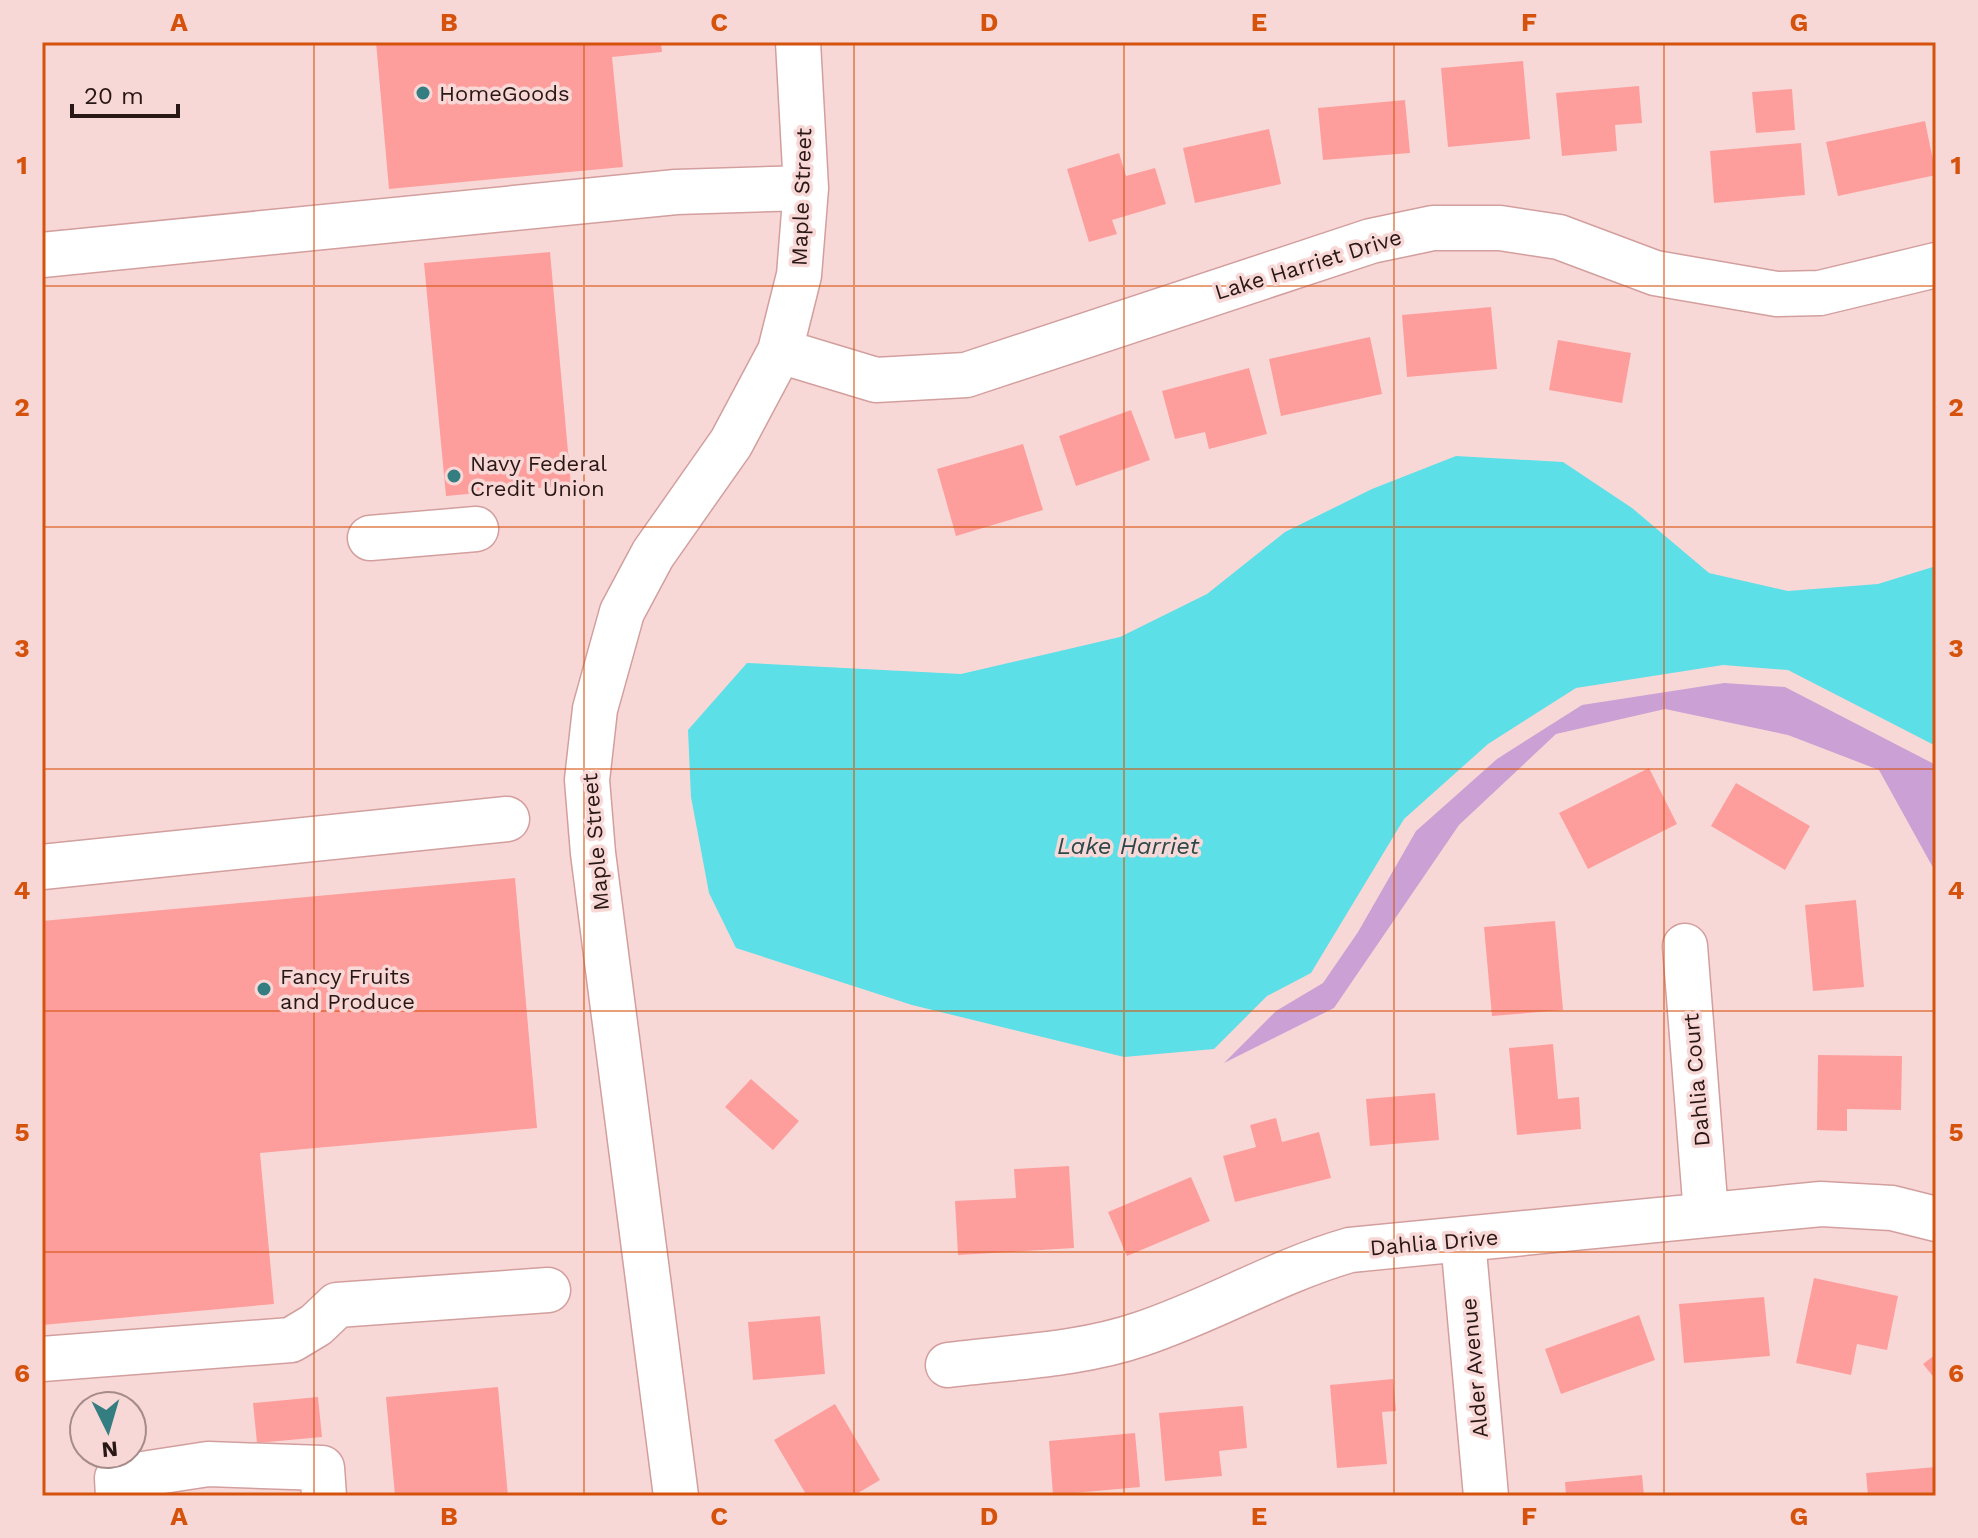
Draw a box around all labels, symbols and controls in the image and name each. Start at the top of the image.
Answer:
text: A [170,7,188,37]
text: B [440,7,458,37]
text: C [710,7,728,37]
text: D [980,7,998,37]
text: E [1251,7,1267,37]
text: F [1521,7,1537,37]
text: G [1790,7,1808,37]
scale bar [72,68,178,118]
place label: HomeGoods [439,81,570,106]
text: 20 m [84,82,144,110]
marker: HomeGoods [414,84,432,102]
street label: Maple Street [787,128,816,266]
text: 1 [16,150,28,180]
text: 1 [1950,150,1962,180]
street label: Lake Harriet Drive [1212,224,1405,305]
text: 2 [14,392,30,422]
text: 2 [1948,392,1964,422]
place label: Navy Federal Credit Union [470,451,607,501]
marker: Navy Federal Credit Union [445,467,463,485]
text: 3 [14,633,30,663]
text: 3 [1948,633,1964,663]
street label: Maple Street [577,772,614,912]
water label: Lake Harriet [1057,832,1200,860]
text: 4 [14,875,31,905]
text: 4 [1948,875,1965,905]
place label: Fancy Fruits and Produce [280,964,415,1014]
marker: Fancy Fruits and Produce [255,980,273,998]
street label: Dahlia Court [1678,1012,1715,1147]
text: 5 [14,1117,30,1147]
text: 5 [1948,1117,1964,1147]
street label: Dahlia Drive [1369,1224,1499,1261]
street label: Alder Avenue [1456,1297,1493,1439]
text: 6 [14,1358,30,1388]
text: 6 [1948,1358,1964,1388]
north arrow [68,1390,148,1470]
text: N [100,1436,119,1463]
text: A [170,1501,188,1531]
text: B [440,1501,458,1531]
text: C [710,1501,728,1531]
text: D [980,1501,998,1531]
text: E [1251,1501,1267,1531]
text: F [1521,1501,1537,1531]
text: G [1790,1501,1808,1531]

